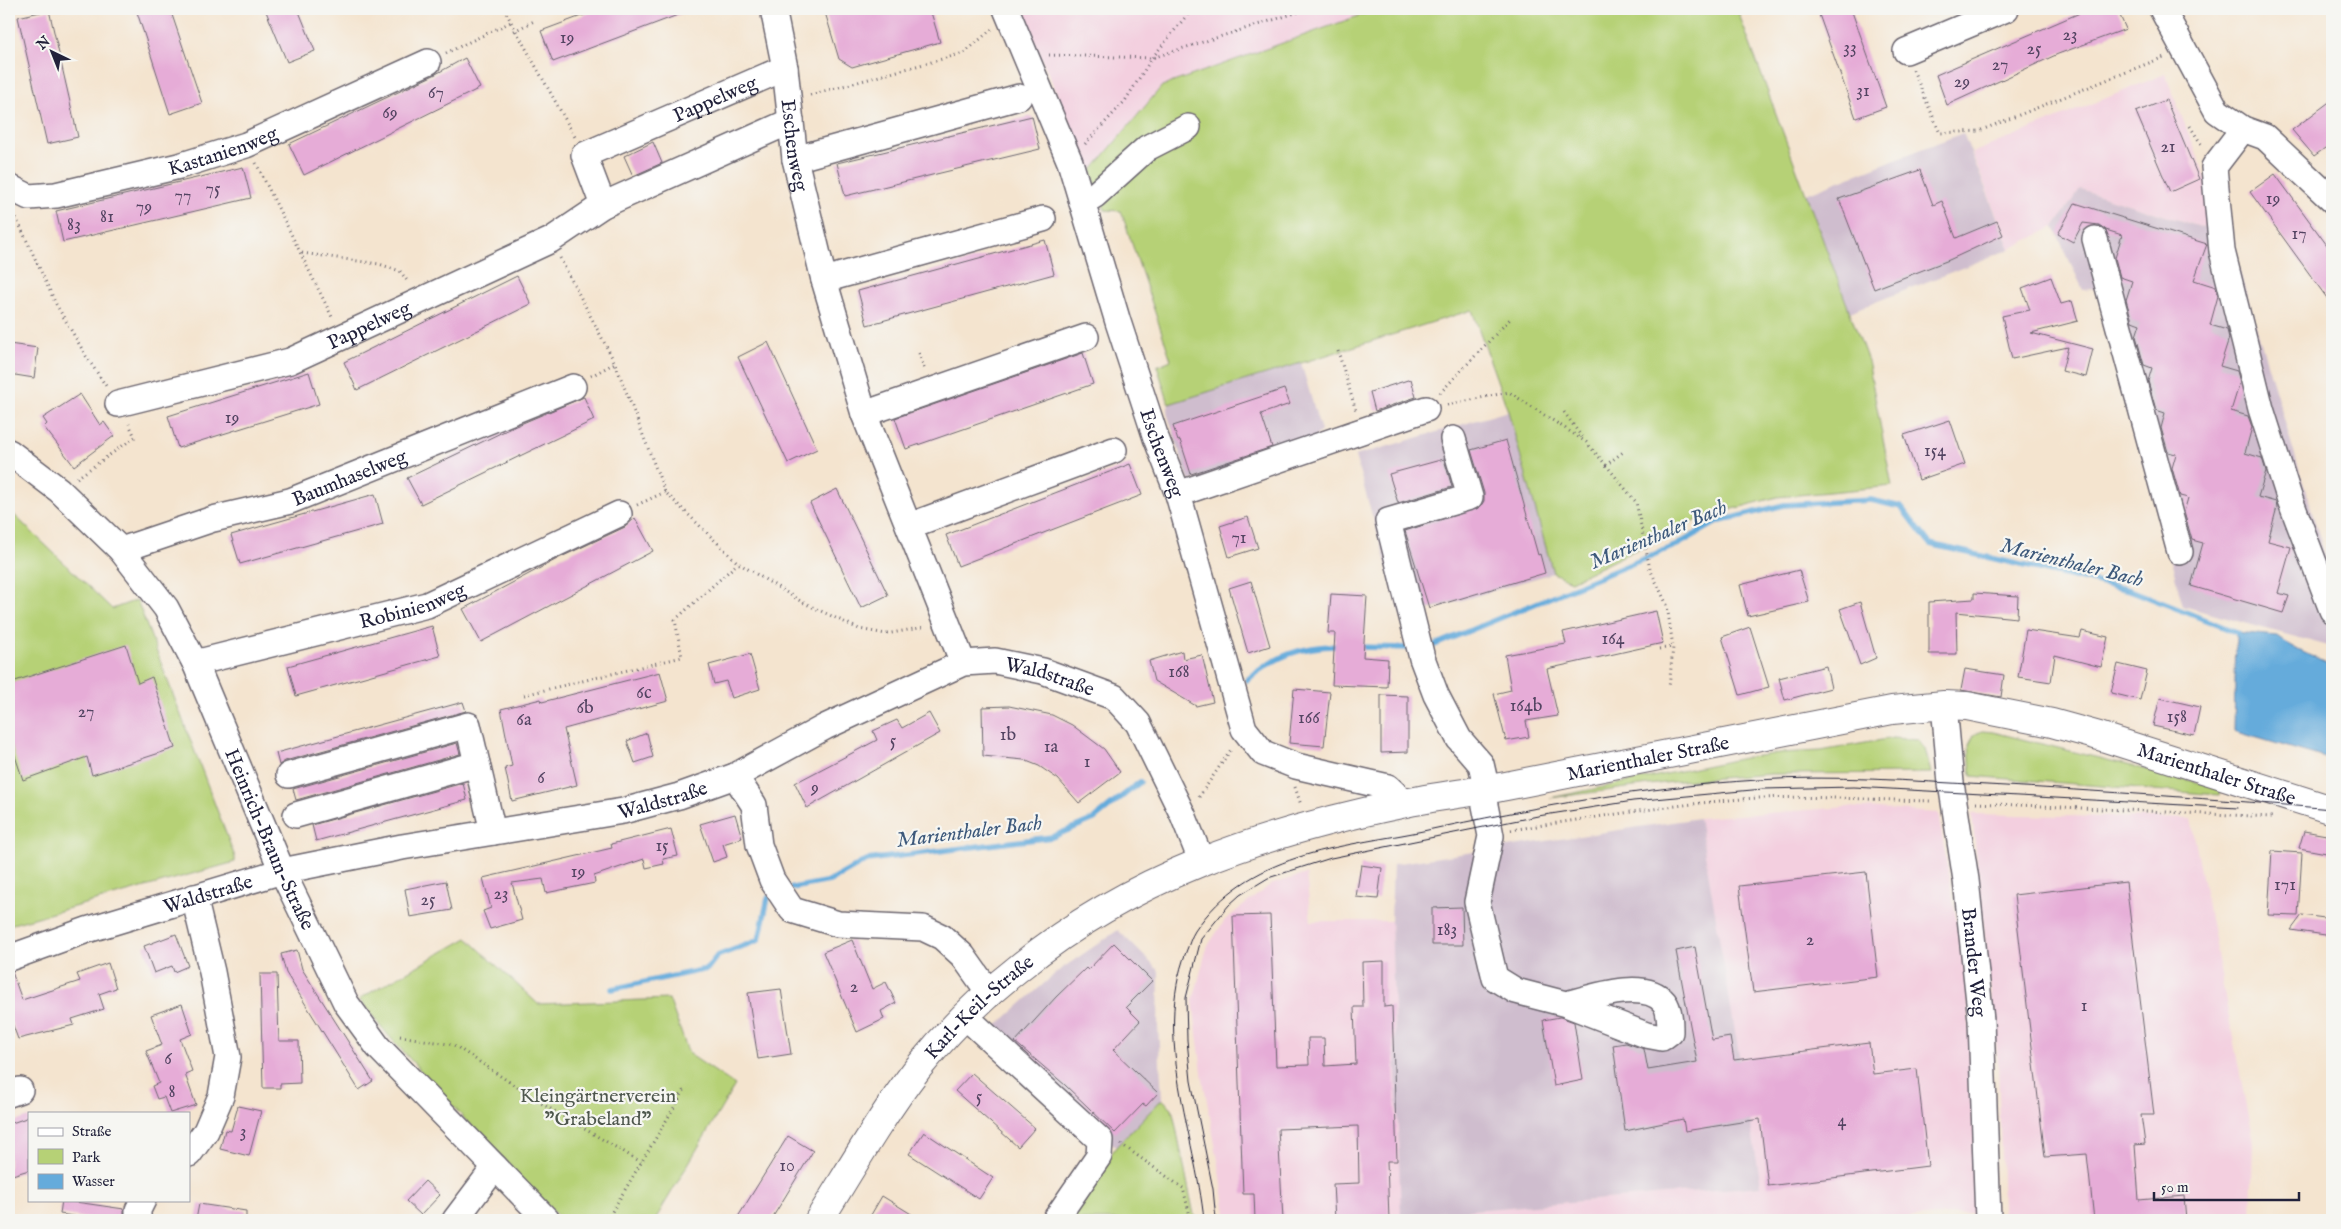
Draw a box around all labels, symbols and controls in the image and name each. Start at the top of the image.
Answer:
house number: 23 [2062,24,2078,47]
house number: 19 [560,27,574,50]
north arrow [28,28,78,78]
text: N [33,33,54,55]
house number: 33 [1843,37,1857,60]
house number: 25 [2027,38,2042,61]
house number: 27 [1992,54,2008,77]
street label: Pappelweg [669,70,762,129]
house number: 29 [1954,71,1970,94]
house number: 31 [1856,80,1870,103]
house number: 67 [428,82,444,105]
street label: Eschenweg [775,98,814,195]
house number: 69 [382,102,398,125]
street label: Kastanienweg [166,121,283,182]
house number: 21 [2160,136,2176,159]
house number: 75 [206,178,221,201]
house number: 77 [175,185,191,208]
house number: 19 [2266,188,2280,211]
house number: 79 [136,196,152,219]
house number: 81 [100,206,114,229]
house number: 83 [67,214,81,237]
house number: 17 [2291,223,2307,246]
street label: Pappelweg [324,295,416,356]
street label: Eschenweg [1133,406,1189,502]
house number: 19 [225,407,239,430]
house number: 154 [1924,440,1946,463]
street label: Baumhaselweg [289,444,412,513]
water label: Marienthaler Bach [1586,494,1731,576]
house number: 71 [1231,527,1247,550]
water label: Marienthaler Bach [1997,533,2146,594]
street label: Robinienweg [357,577,471,635]
house number: 164 [1601,628,1625,651]
street label: Waldstraße [1003,652,1097,703]
house number: 168 [1168,661,1190,684]
house number: 6c [636,682,652,705]
house number: 164b [1510,695,1543,718]
house number: 6b [576,697,594,720]
house number: 27 [78,701,94,724]
house number: 158 [2167,706,2187,729]
house number: 166 [1298,707,1320,730]
house number: 6a [516,709,532,732]
house number: 1b [1000,724,1017,747]
house number: 5 [890,730,897,753]
street label: Marienthaler Straße [1565,731,1731,787]
house number: 1a [1044,736,1058,759]
street label: Marienthaler Straße [2134,738,2299,812]
street label: Heinrich-Braun-Straße [218,745,320,934]
house number: 1 [1084,751,1090,774]
house number: 6 [537,767,545,790]
street label: Waldstraße [615,776,711,826]
house number: 9 [810,777,819,800]
water label: Marienthaler Bach [895,810,1044,855]
house number: 15 [655,835,669,858]
house number: 19 [571,861,585,884]
street label: Waldstraße [161,870,256,920]
house number: 171 [2274,874,2296,897]
house number: 23 [493,883,509,906]
house number: 25 [421,889,436,912]
street label: Brander Weg [1955,906,1992,1019]
house number: 183 [1437,919,1457,942]
house number: 2 [1806,929,1814,952]
street label: Karl-Keil-Straße [920,950,1039,1065]
house number: 2 [850,976,858,999]
house number: 1 [2081,995,2087,1018]
house number: 6 [164,1048,172,1071]
house number: 8 [168,1081,176,1104]
park label: Kleingärtnerverein "Grabeland" [520,1084,677,1132]
house number: 5 [976,1086,983,1109]
house number: 4 [1838,1110,1847,1133]
legend [28,1112,190,1202]
house number: 3 [240,1121,246,1144]
text: Straße [72,1122,112,1141]
text: Park [72,1148,102,1167]
house number: 10 [779,1155,795,1178]
scale bar [2154,1169,2298,1201]
text: Wasser [72,1172,115,1191]
text: 50 m [2161,1178,2189,1197]

